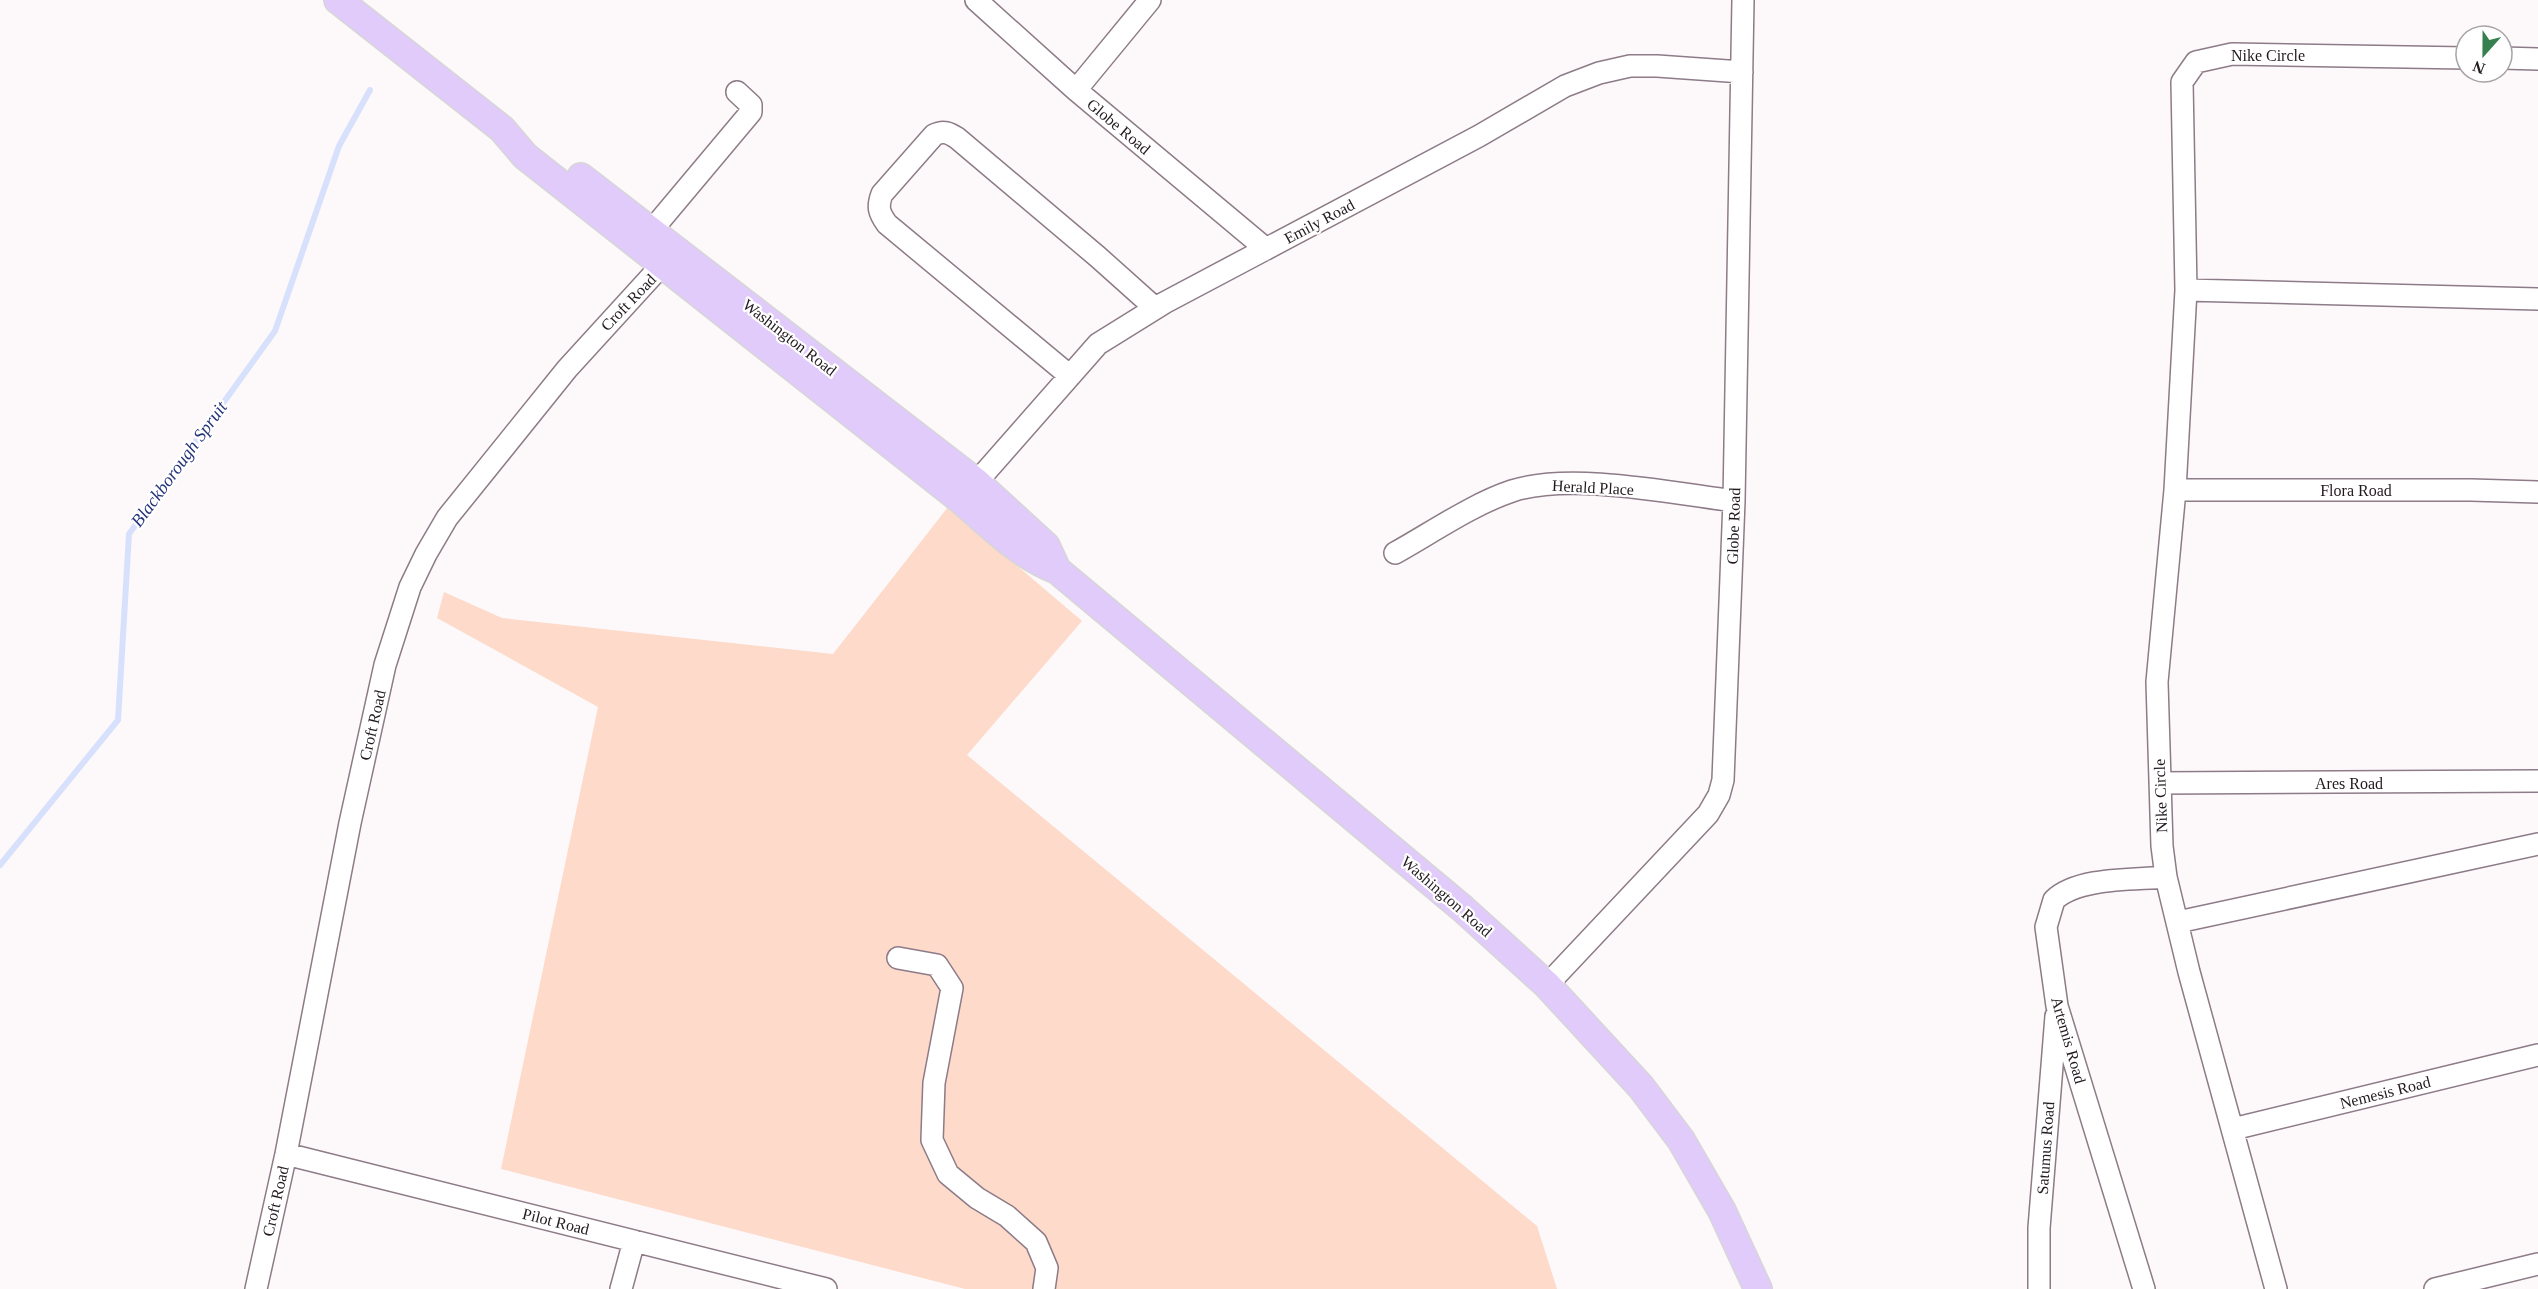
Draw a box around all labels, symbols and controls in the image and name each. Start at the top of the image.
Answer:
north arrow [2454,24,2514,84]
street label: Nike Circle [2231,47,2305,64]
text: N [2470,57,2487,78]
street label: Globe Road [1084,95,1154,158]
street label: Emily Road [1281,196,1358,248]
street label: Croft Road [597,271,659,334]
street label: Washington Road [739,296,840,380]
water label: Blackborough Spruit [127,397,232,530]
street label: Herald Place [1551,477,1634,498]
street label: Flora Road [2320,482,2392,499]
street label: Globe Road [1724,487,1743,565]
street label: Croft Road [356,688,389,762]
street label: Nike Circle [2151,759,2170,833]
street label: Ares Road [2315,775,2383,792]
street label: Washington Road [1397,853,1495,941]
street label: Artemis Road [2048,995,2089,1085]
street label: Nemesis Road [2338,1073,2432,1112]
street label: Satumus Road [2034,1101,2057,1195]
street label: Croft Road [259,1164,292,1238]
street label: Pilot Road [521,1205,591,1238]

